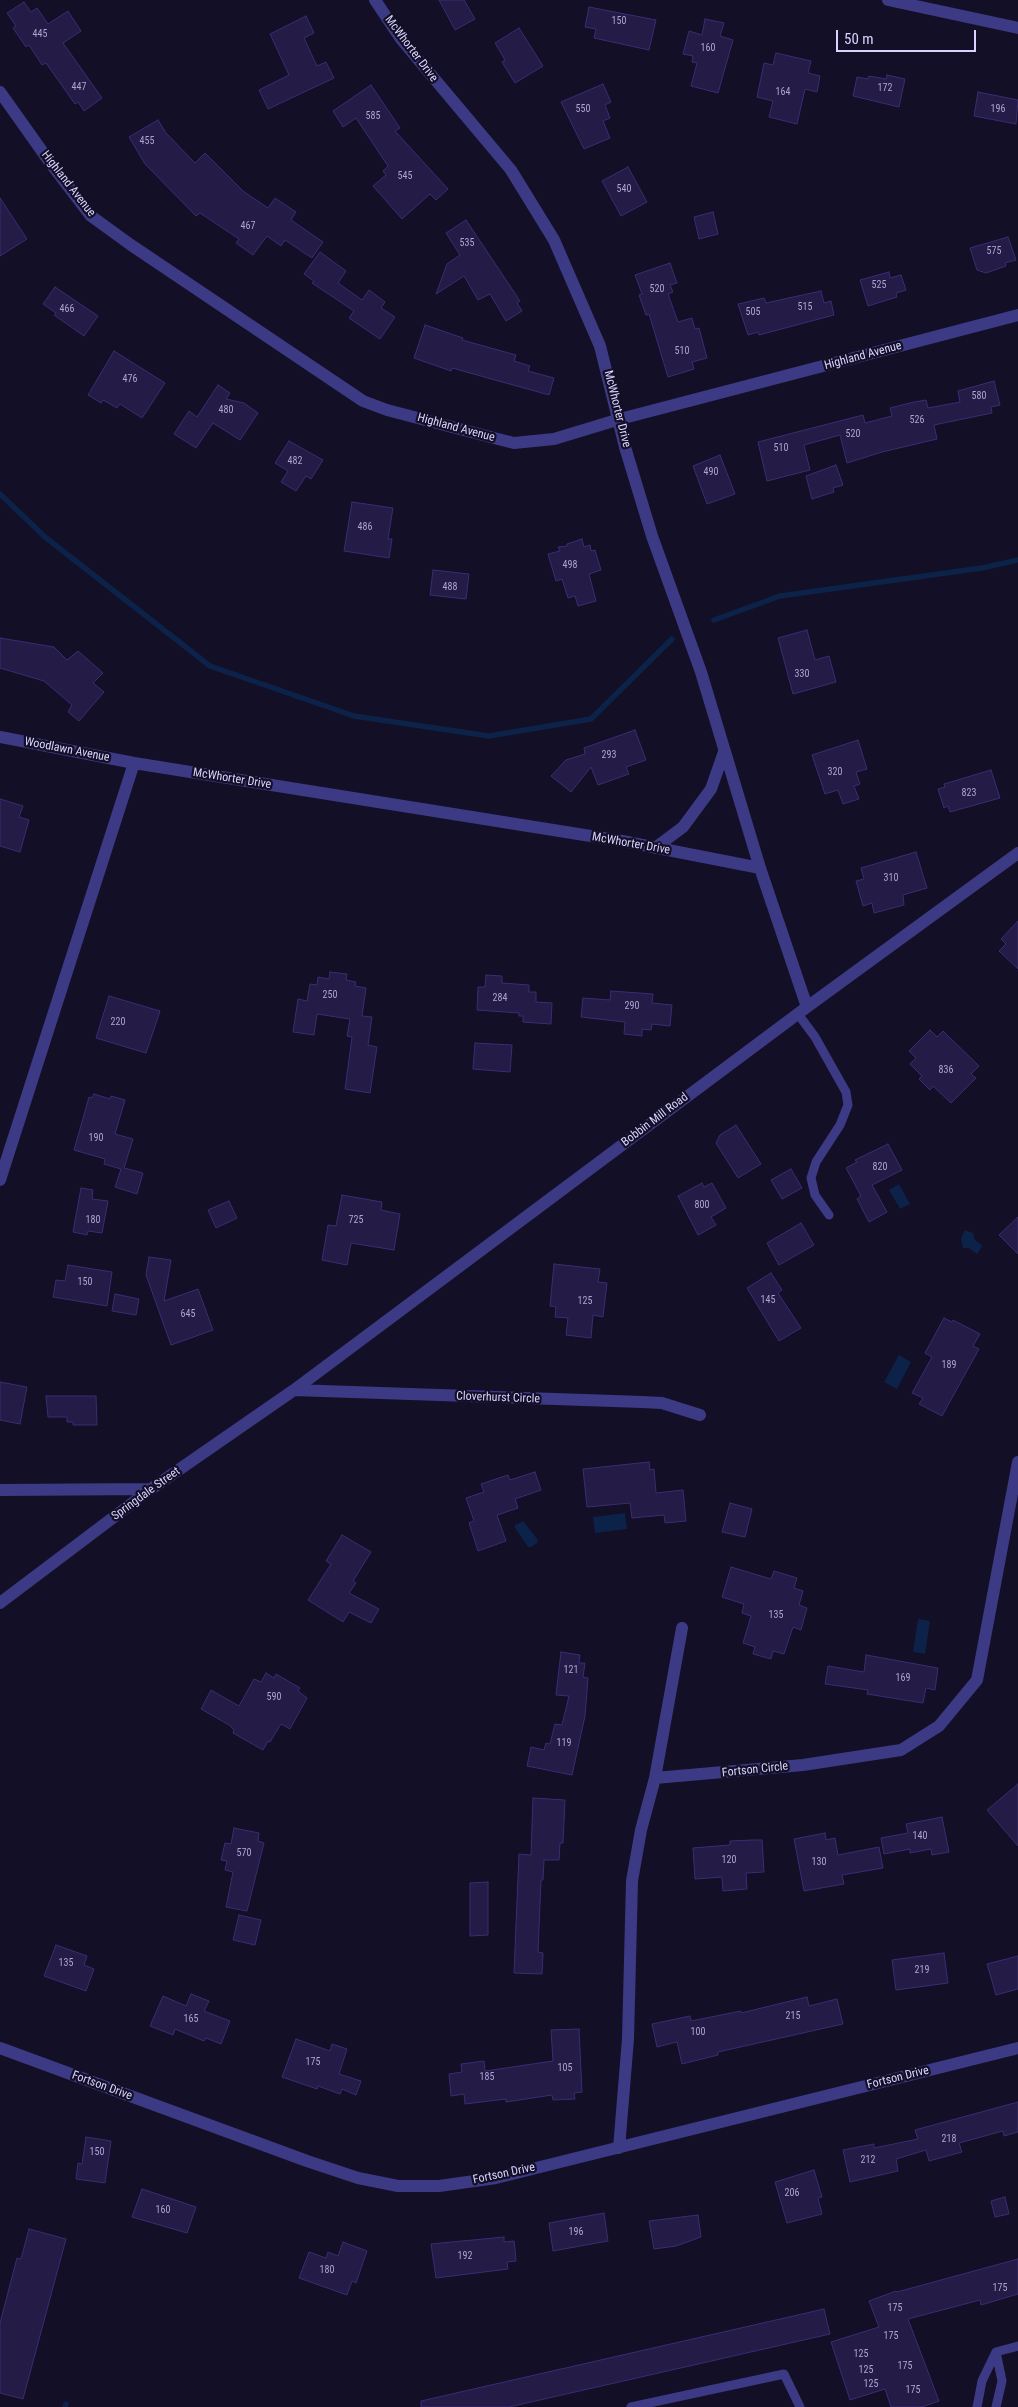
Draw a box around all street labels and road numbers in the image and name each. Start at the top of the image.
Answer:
street label: McWhorter Drive [381,13,441,85]
street label: Highland Avenue [38,148,98,220]
street label: Highland Avenue [823,339,903,373]
street label: McWhorter Drive [600,369,634,449]
street label: Highland Avenue [416,411,496,445]
street label: Woodlawn Avenue [23,735,111,765]
street label: McWhorter Drive [192,766,272,792]
street label: McWhorter Drive [591,830,671,858]
street label: Bobbin Mill Road [619,1090,691,1150]
street label: Cloverhurst Circle [456,1389,540,1407]
street label: Springdale Street [109,1464,183,1524]
street label: Fortson Circle [721,1759,789,1781]
street label: Fortson Drive [866,2063,930,2093]
street label: Fortson Drive [70,2068,134,2104]
street label: Fortson Drive [472,2160,536,2188]

